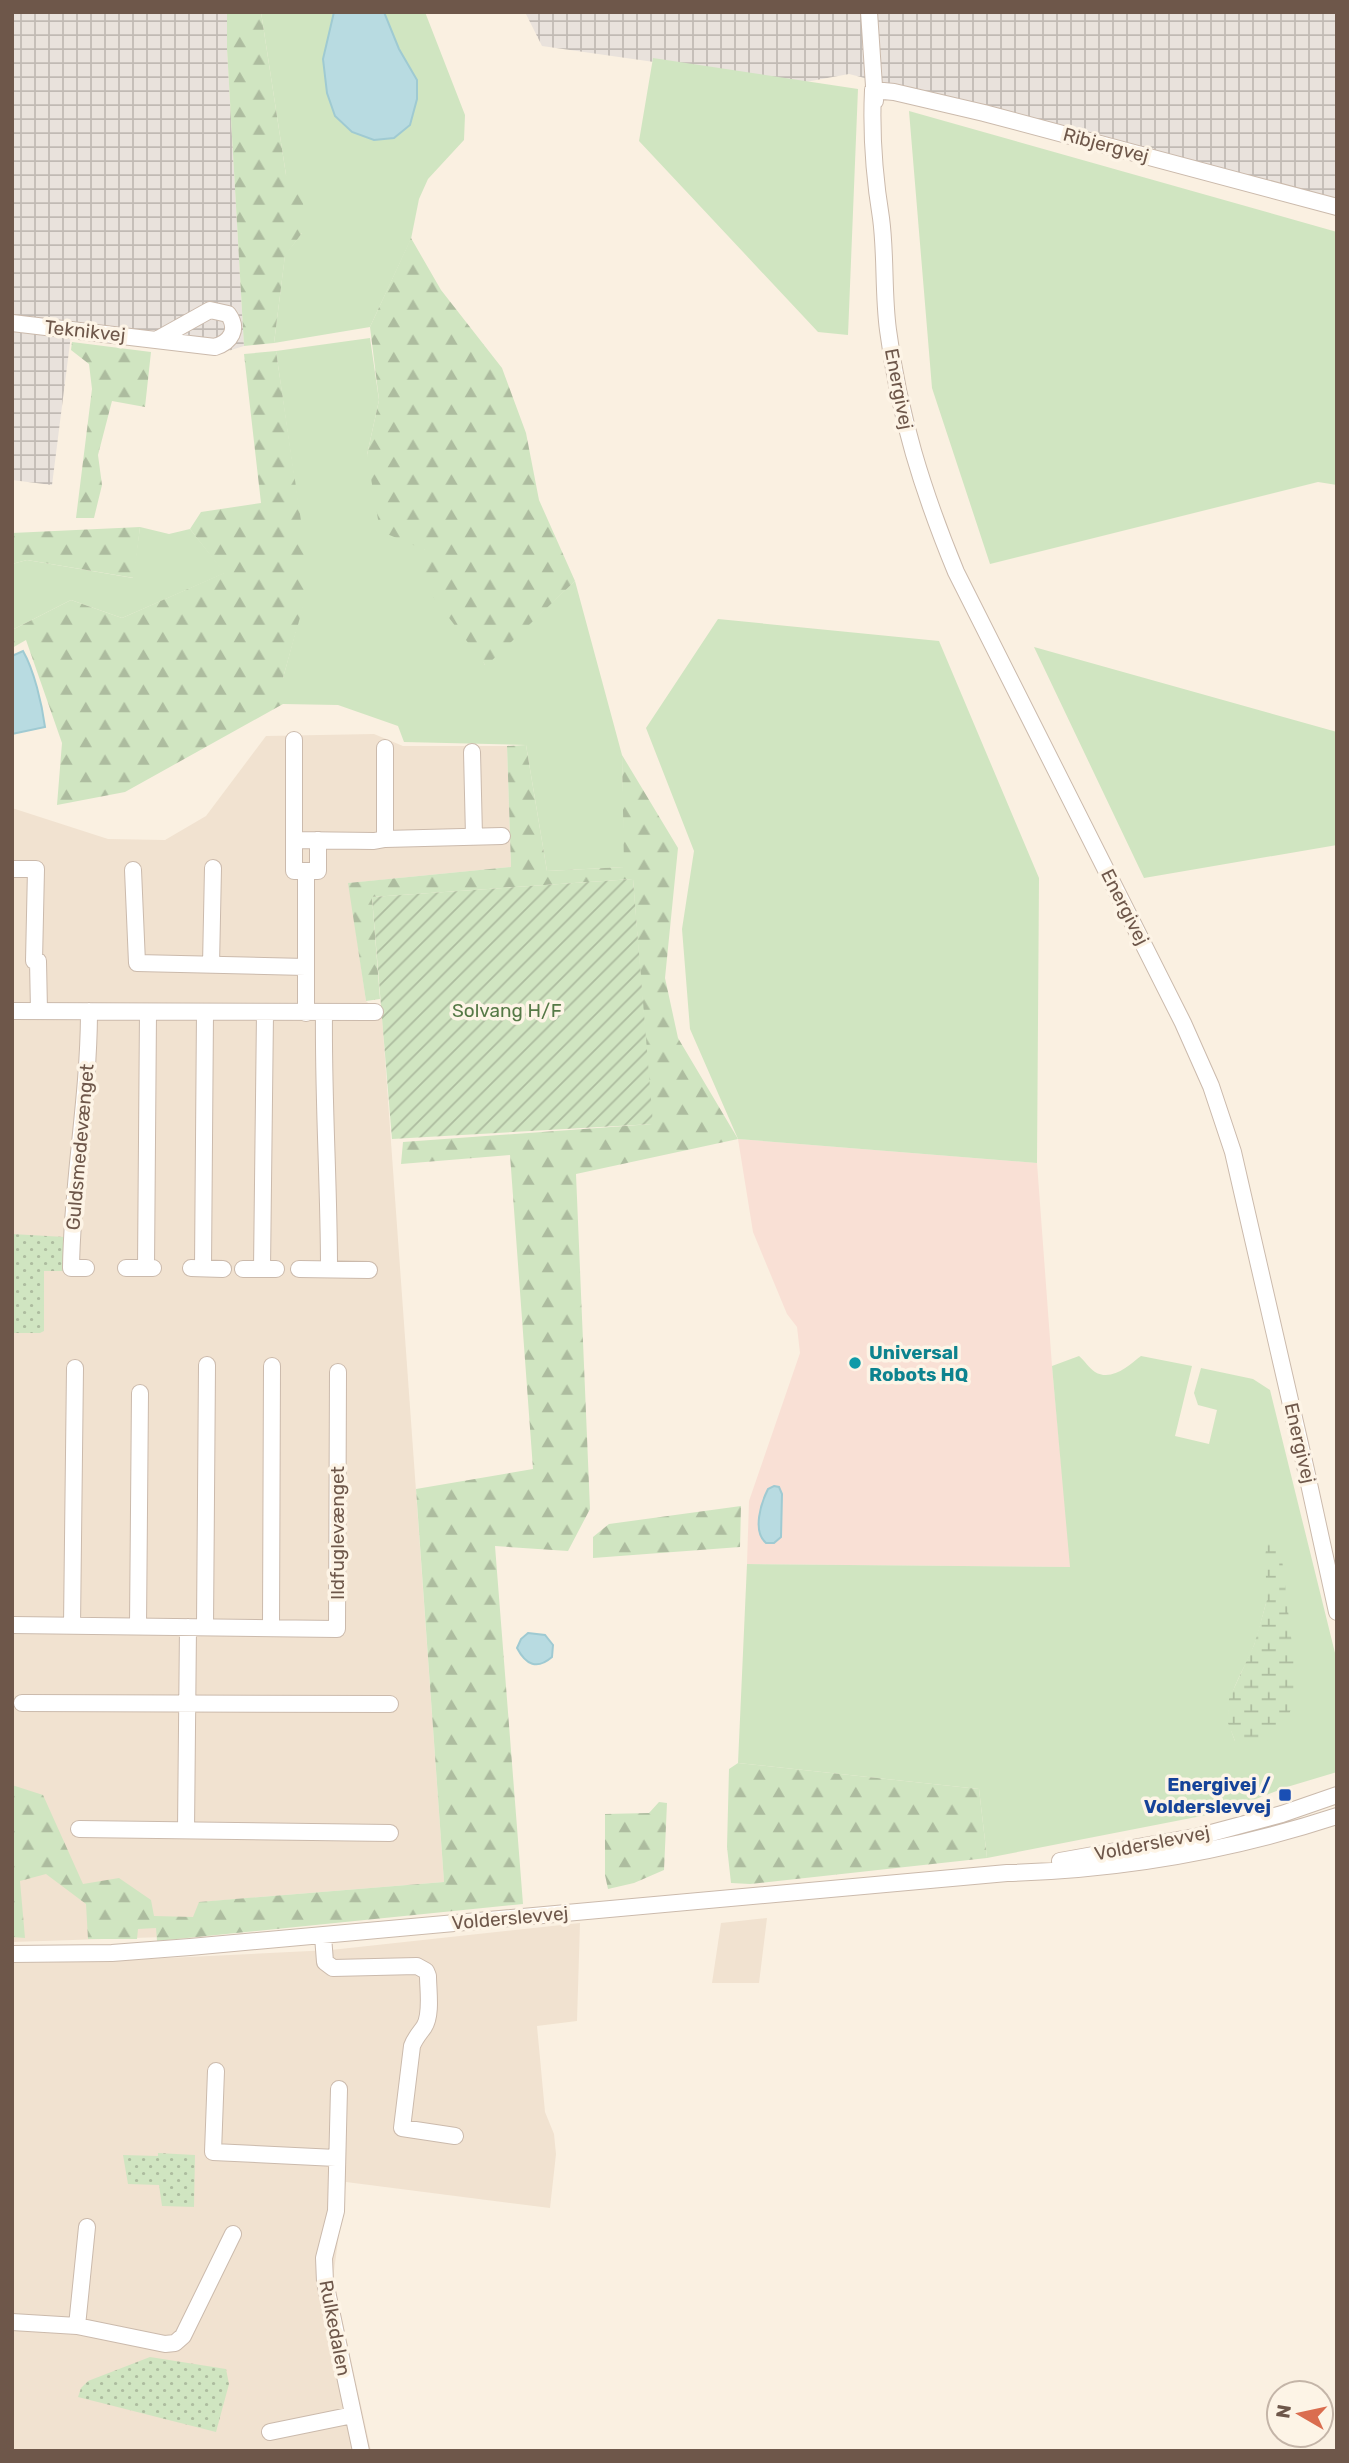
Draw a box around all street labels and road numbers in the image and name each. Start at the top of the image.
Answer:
street label: Ribjergvej [1061,123,1151,167]
street label: Teknikvej [43,315,127,347]
street label: Energivej [880,346,918,432]
street label: Energivej [1096,865,1154,949]
street label: Guldsmedevænget [61,1062,99,1231]
street label: Energivej [1280,1400,1320,1486]
street label: Ildfuglevænget [326,1465,349,1600]
street label: Volderslevvej [1092,1821,1212,1865]
street label: Volderslevvej [451,1901,569,1935]
street label: Rulkedalen [314,2278,356,2378]

